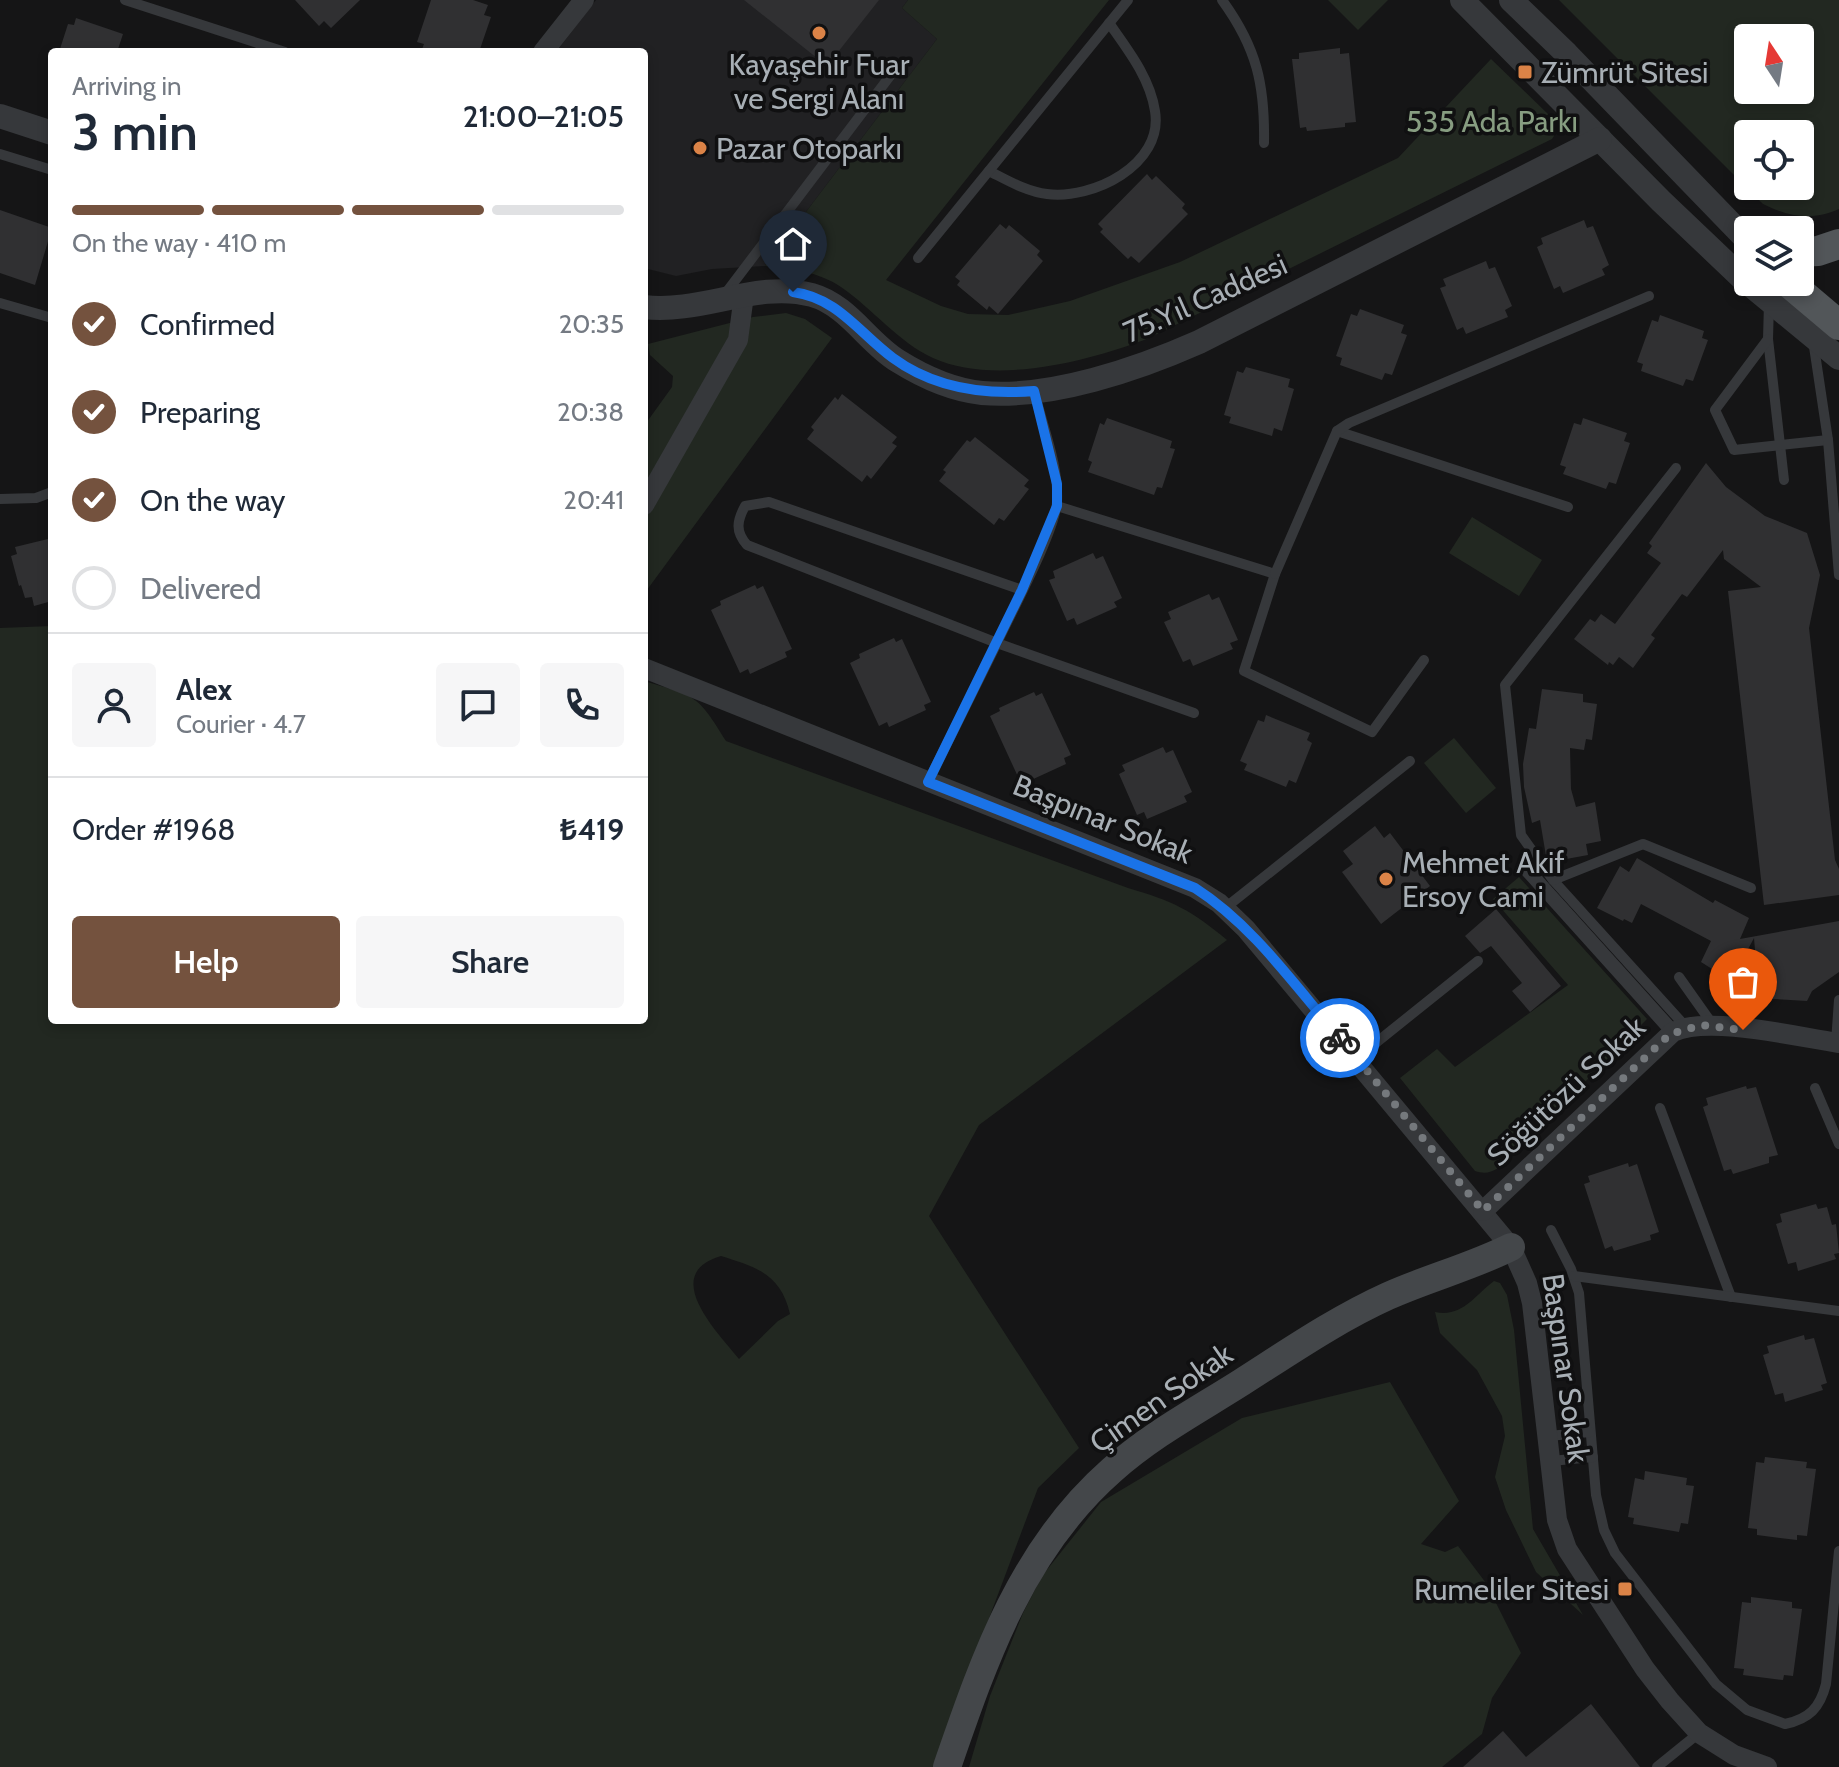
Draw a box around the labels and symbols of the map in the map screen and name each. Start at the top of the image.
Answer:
marker: Kayaşehir Fuar ve Sergi Alanı [810,24,828,42]
north arrow [1734,24,1814,104]
place label: Kayaşehir Fuar ve Sergi Alanı [729,46,910,117]
place label: Zümrüt Sitesi [1541,54,1708,91]
marker: Zümrüt Sitesi [1516,63,1534,81]
park label: 535 Ada Parkı [1406,103,1578,140]
place label: Pazar Otoparkı [716,130,902,167]
marker: Pazar Otoparkı [691,139,709,157]
pin [759,210,827,292]
street label: 75.Yıl Caddesi [1118,246,1292,350]
street label: Başpınar Sokak [1008,766,1199,872]
place label: Mehmet Akif Ersoy Cami [1402,844,1564,915]
marker: Mehmet Akif Ersoy Cami [1377,870,1395,888]
pin [1709,948,1777,1030]
courier [1300,998,1380,1078]
street label: Söğütözü Sokak [1479,1008,1653,1174]
street label: Başpınar Sokak [1534,1271,1598,1465]
street label: Çimen Sokak [1082,1335,1240,1461]
place label: Rumeliler Sitesi [1414,1571,1609,1608]
marker: Rumeliler Sitesi [1616,1580,1634,1598]

